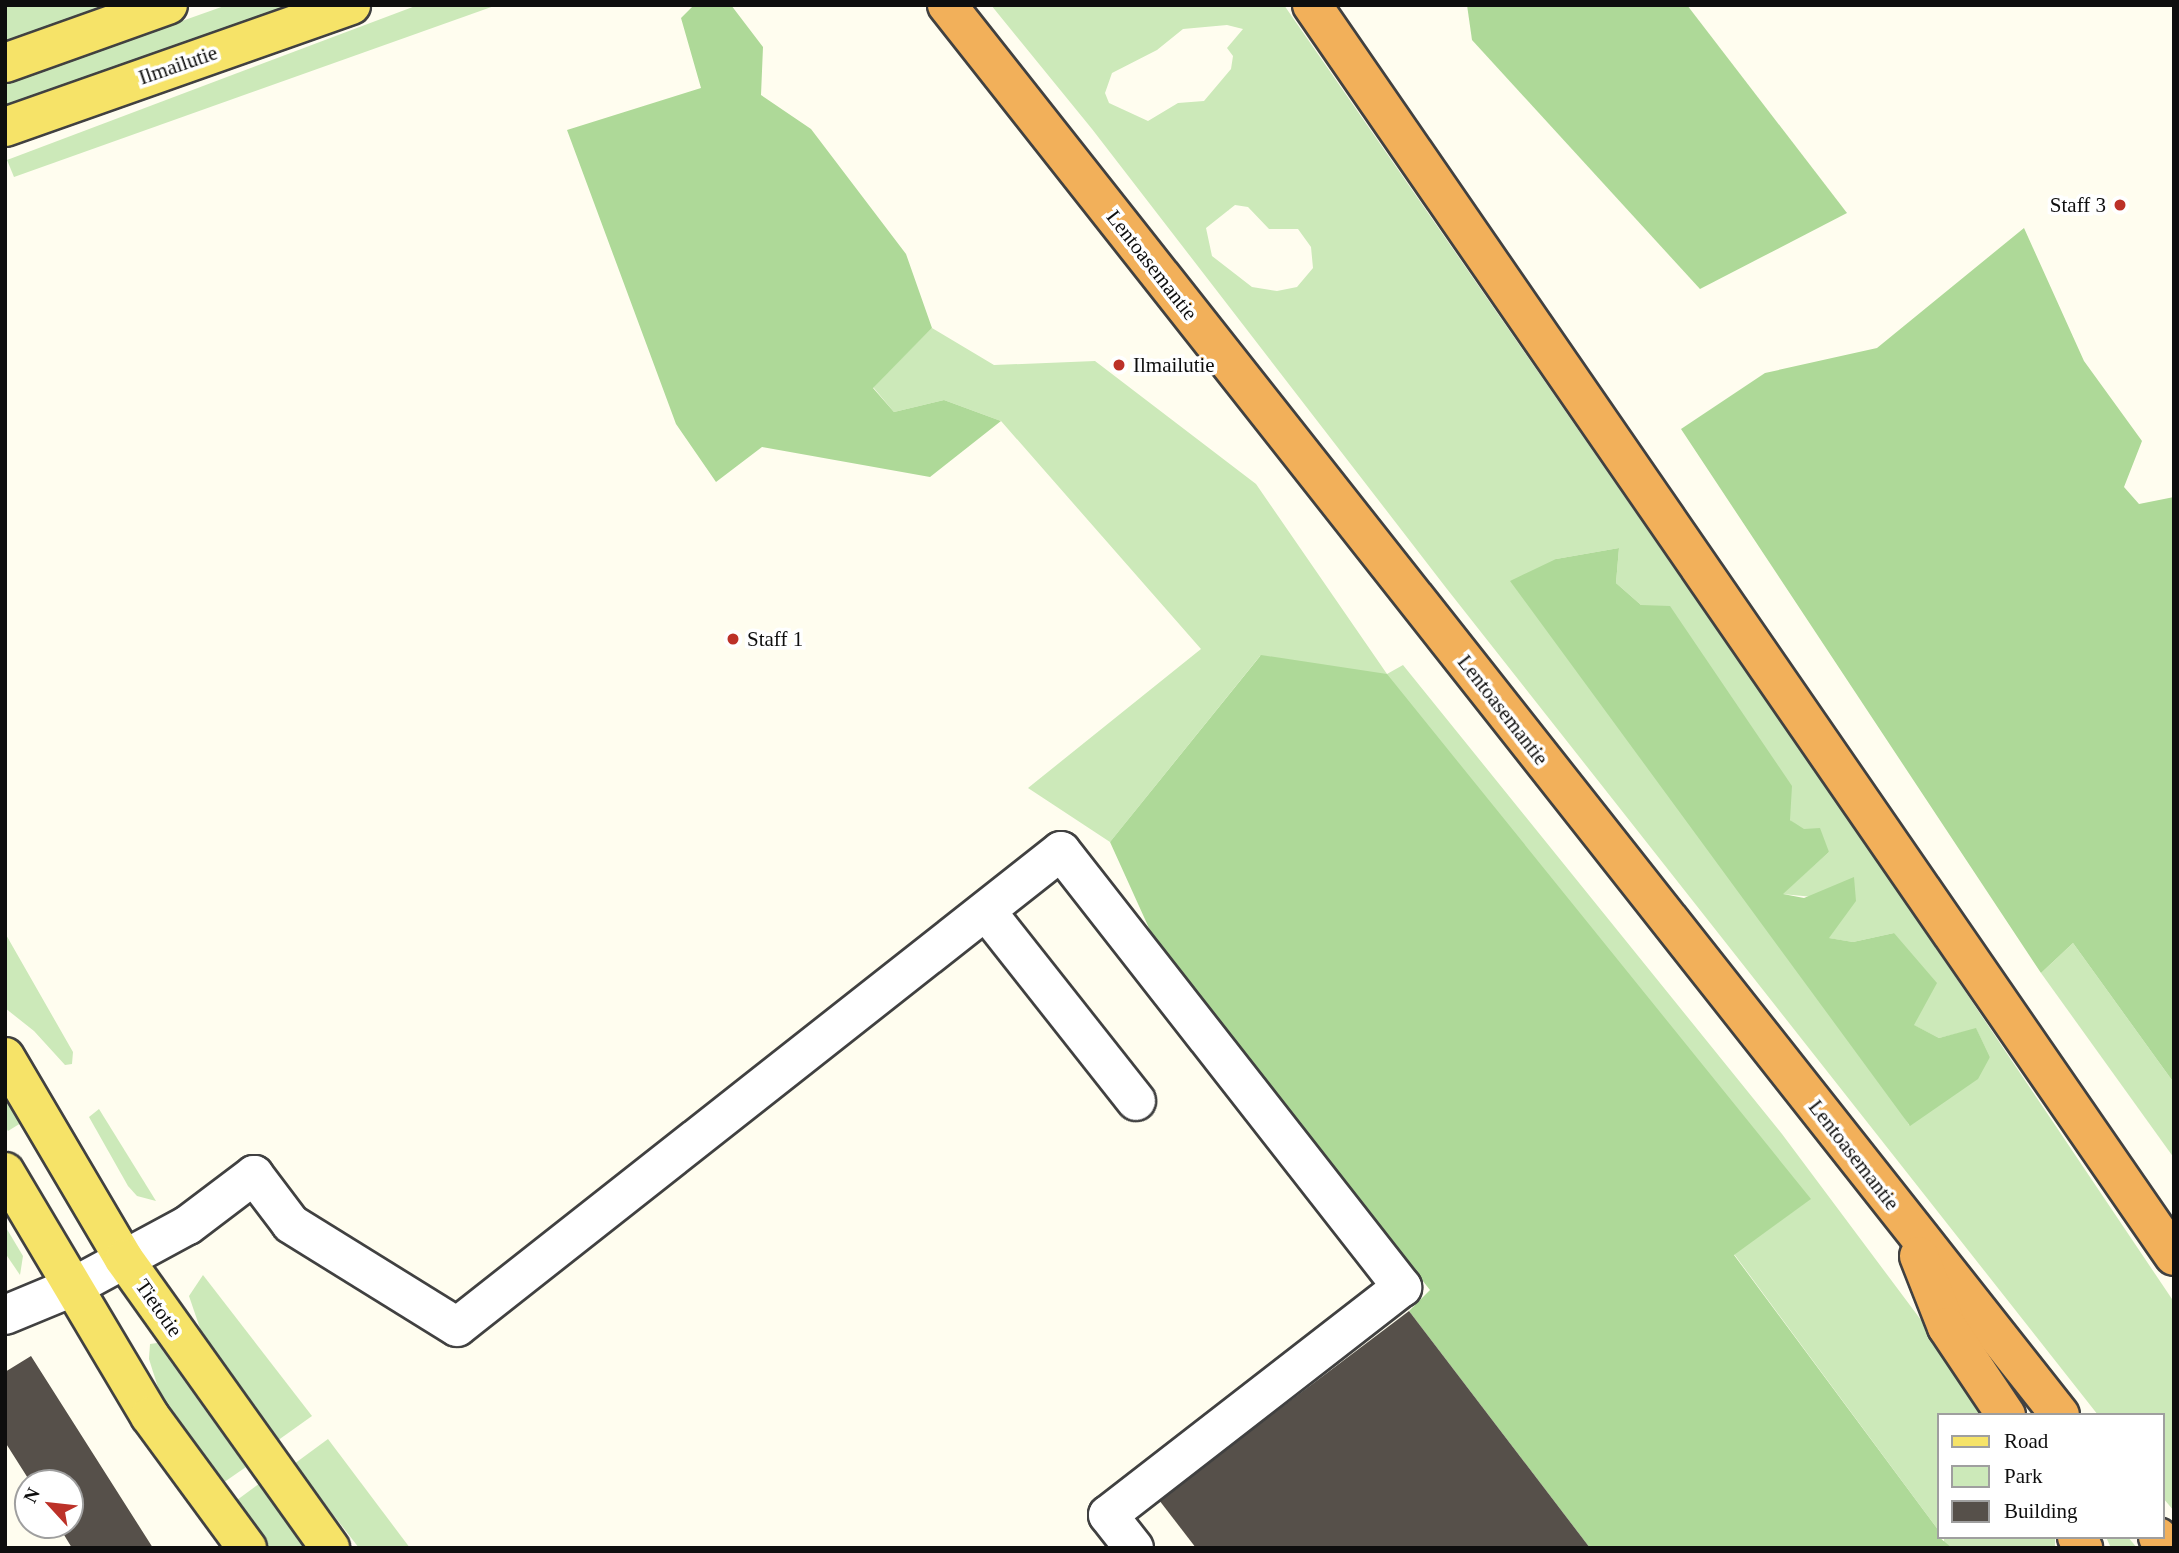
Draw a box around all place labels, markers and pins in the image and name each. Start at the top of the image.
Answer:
place label: Staff 3 [2050,192,2106,218]
marker: Staff 3 [2112,197,2128,213]
place label: Ilmailutie [1133,352,1215,378]
marker: Ilmailutie [1111,357,1127,373]
place label: Staff 1 [747,626,803,652]
marker: Staff 1 [725,631,741,647]

